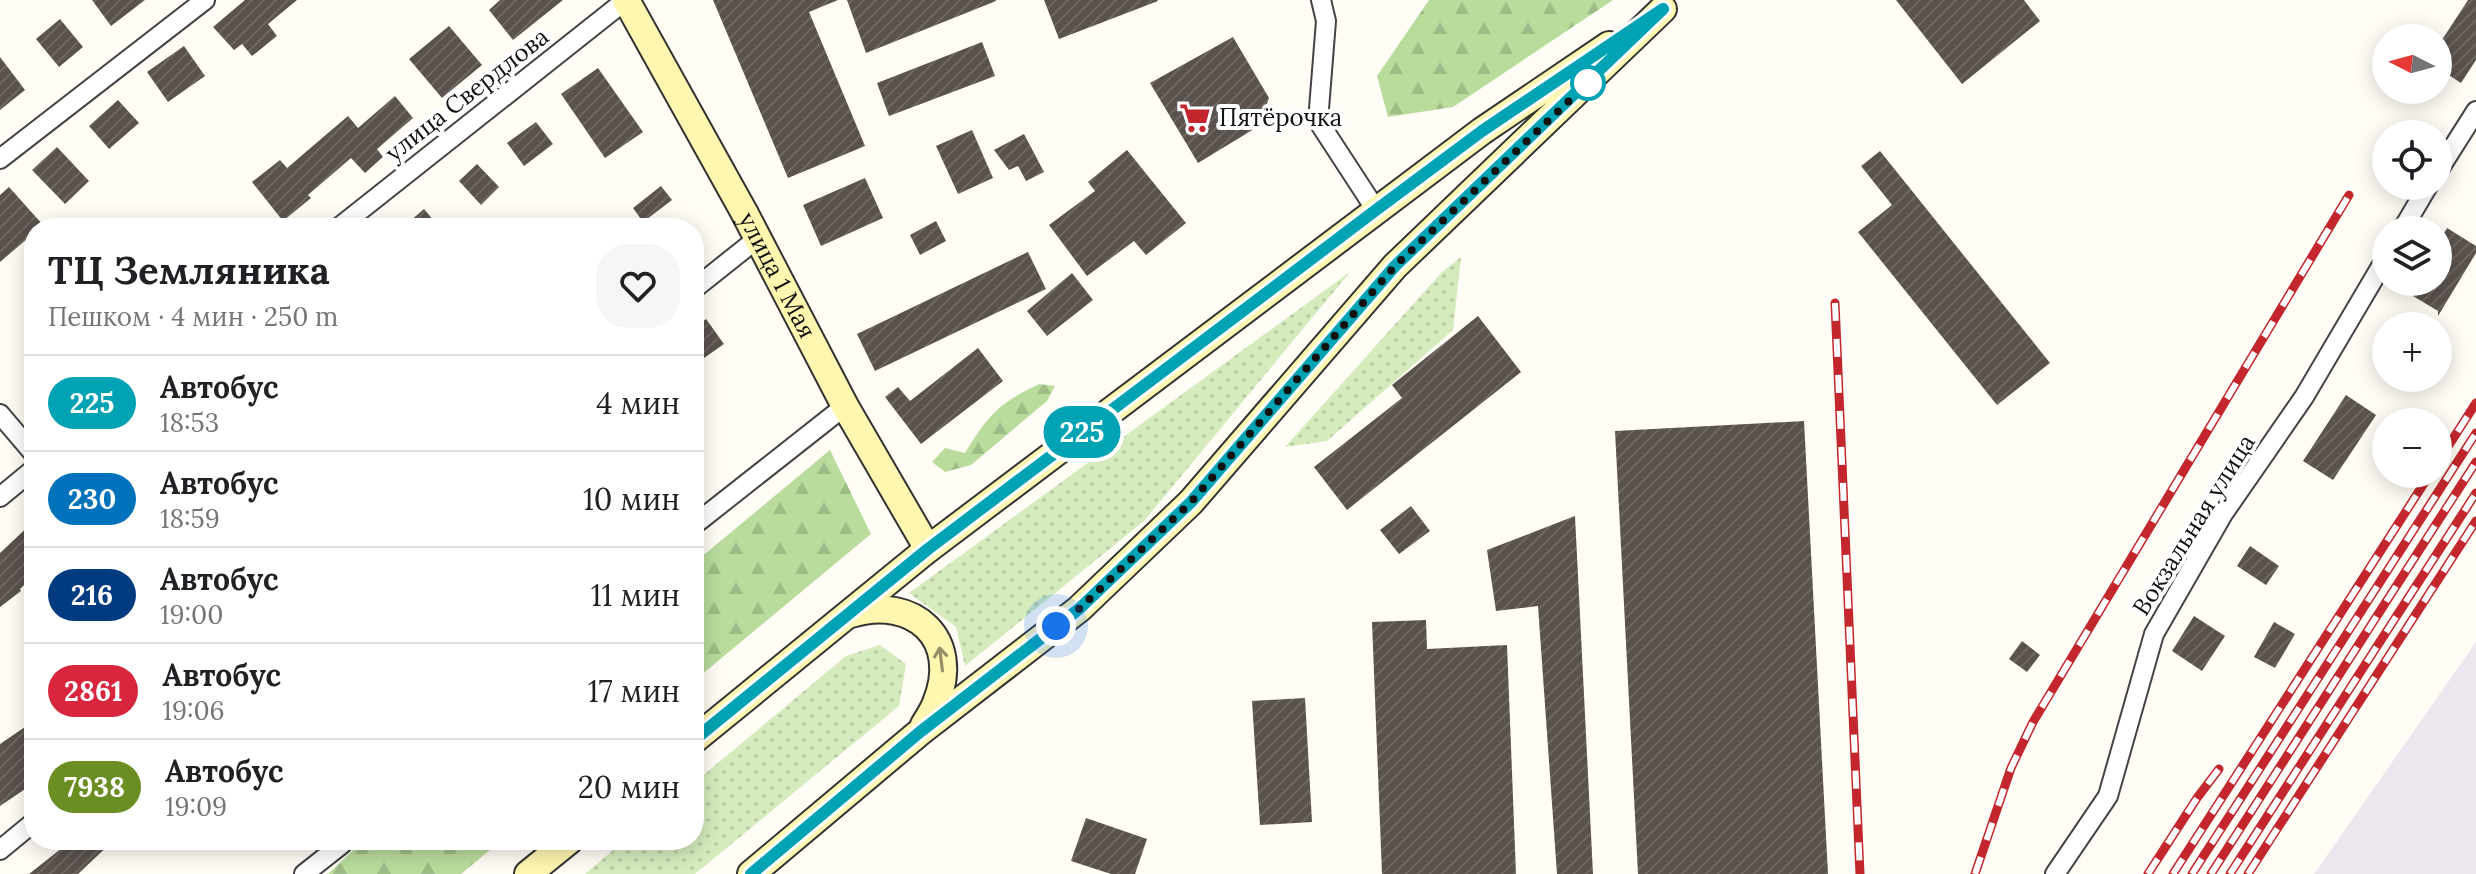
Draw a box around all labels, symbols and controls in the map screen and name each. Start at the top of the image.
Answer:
street label: улица Свердлова [379,21,555,168]
north arrow [2372,24,2452,104]
map controls [2372,24,2452,488]
unlabelled marker [1571,66,1605,100]
supermarket icon: Пятёрочка [1178,101,1212,135]
place label: Пятёрочка [1219,102,1342,133]
button: locate [2372,120,2452,200]
street label: улица 1 Мая [732,207,823,343]
button: layers [2372,216,2452,296]
button: heart [596,244,680,328]
text: ТЦ Земляника [48,246,330,294]
text: Пешком · 4 мин · 250 m [48,300,338,333]
button: + [2372,312,2452,392]
text: Автобус [160,368,279,406]
text: 4 мин [596,384,680,422]
text: 225 [70,385,114,421]
text: 18:53 [160,406,219,439]
line badge: 225 [1036,406,1128,458]
button: − [2372,408,2452,488]
text: 225 [1060,414,1104,450]
street label: Вокзальная улица [2125,429,2262,621]
text: Автобус [160,464,279,502]
text: 10 мин [583,480,680,518]
text: 230 [68,481,116,517]
text: 18:59 [160,502,220,535]
text: Автобус [160,560,279,598]
text: 11 мин [591,576,680,614]
text: 216 [71,577,113,613]
text: 19:00 [160,598,223,631]
your location [1036,606,1076,646]
one-way arrow [933,647,948,672]
text: Автобус [162,656,281,694]
text: 17 мин [588,672,680,710]
text: 2861 [64,673,122,709]
text: 19:06 [162,694,225,727]
text: Автобус [165,752,284,790]
text: 20 мин [578,768,680,806]
text: 7938 [64,769,125,805]
text: 19:09 [165,790,227,823]

